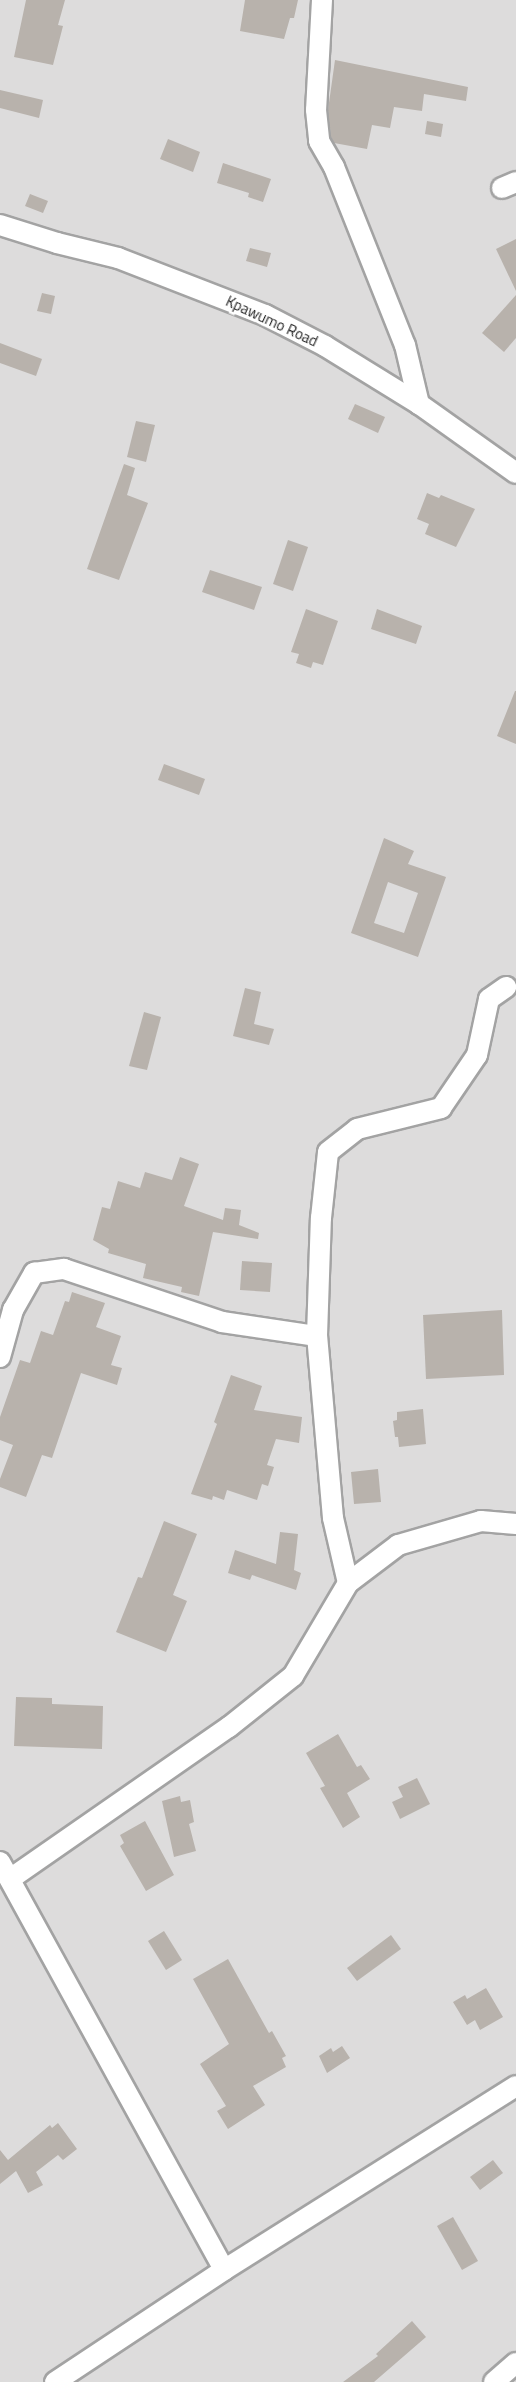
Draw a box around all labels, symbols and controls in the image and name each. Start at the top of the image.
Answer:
street label: Kpawumo Road [223,292,321,350]

